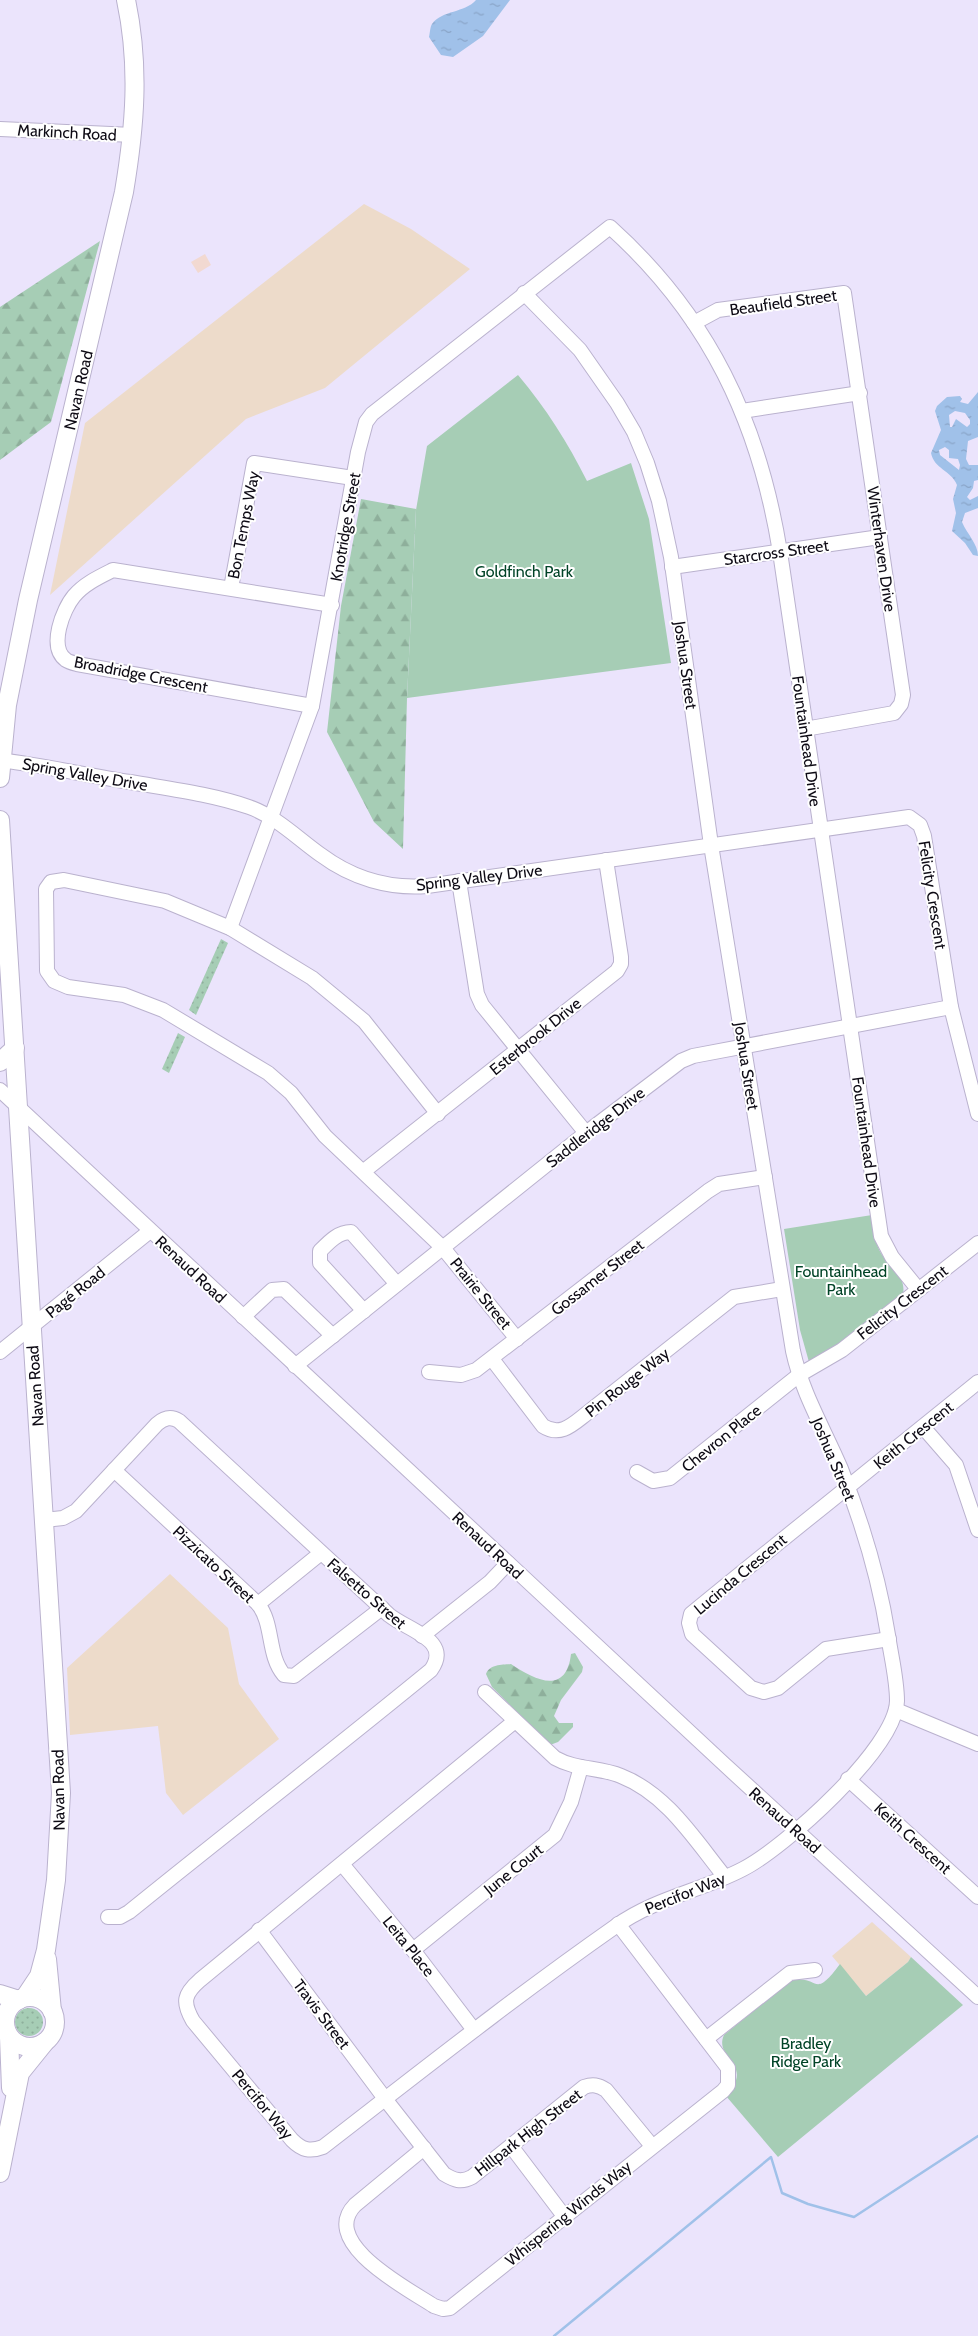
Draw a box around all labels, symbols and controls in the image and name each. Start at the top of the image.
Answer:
street label: Markinch Road [17,120,117,145]
street label: Beaufield Street [728,285,838,319]
street label: Navan Road [60,348,97,432]
street label: Bon Temps Way [224,470,263,581]
street label: Knotridge Street [327,471,365,583]
street label: Winterhaven Drive [863,485,900,613]
street label: Starcross Street [722,536,830,569]
park label: Goldfinch Park [475,562,574,581]
street label: Joshua Street [670,619,701,711]
street label: Broadridge Crescent [72,652,210,697]
street label: Fountainhead Drive [788,674,825,808]
street label: Spring Valley Drive [21,754,149,795]
street label: Felicity Crescent [915,839,951,951]
street label: Spring Valley Drive [415,860,543,895]
street label: Esterbrook Drive [486,994,585,1079]
street label: Joshua Street [730,1020,763,1112]
street label: Fountainhead Drive [848,1075,885,1209]
street label: Saddleridge Drive [542,1083,648,1172]
street label: Renaud Road [151,1232,230,1307]
street label: Gossamer Street [547,1235,648,1319]
street label: Prairie Street [446,1254,516,1333]
street label: Felicity Crescent [853,1261,952,1344]
park label: Fountainhead Park [795,1262,887,1299]
street label: Pagé Road [42,1263,109,1322]
street label: Pin Rouge Way [582,1344,673,1421]
street label: Navan Road [23,1345,48,1427]
street label: Keith Crescent [870,1397,957,1473]
street label: Chevron Place [678,1401,765,1476]
street label: Joshua Street [807,1414,860,1504]
street label: Renaud Road [448,1508,527,1583]
street label: Pizzicato Street [169,1522,259,1607]
street label: Lucinda Crescent [690,1530,791,1619]
street label: Falsetto Street [323,1554,410,1633]
street label: Navan Road [48,1749,69,1831]
street label: Renaud Road [745,1783,824,1857]
street label: Keith Crescent [870,1799,955,1878]
street label: June Court [479,1840,547,1900]
street label: Percifor Way [642,1869,728,1918]
street label: Leita Place [379,1912,439,1980]
street label: Travis Street [289,1976,354,2053]
park label: Bradley Ridge Park [771,2034,842,2071]
street label: Percifor Way [228,2066,297,2143]
street label: Hillpark High Street [471,2084,586,2180]
street label: Whispering Winds Way [502,2157,635,2270]

